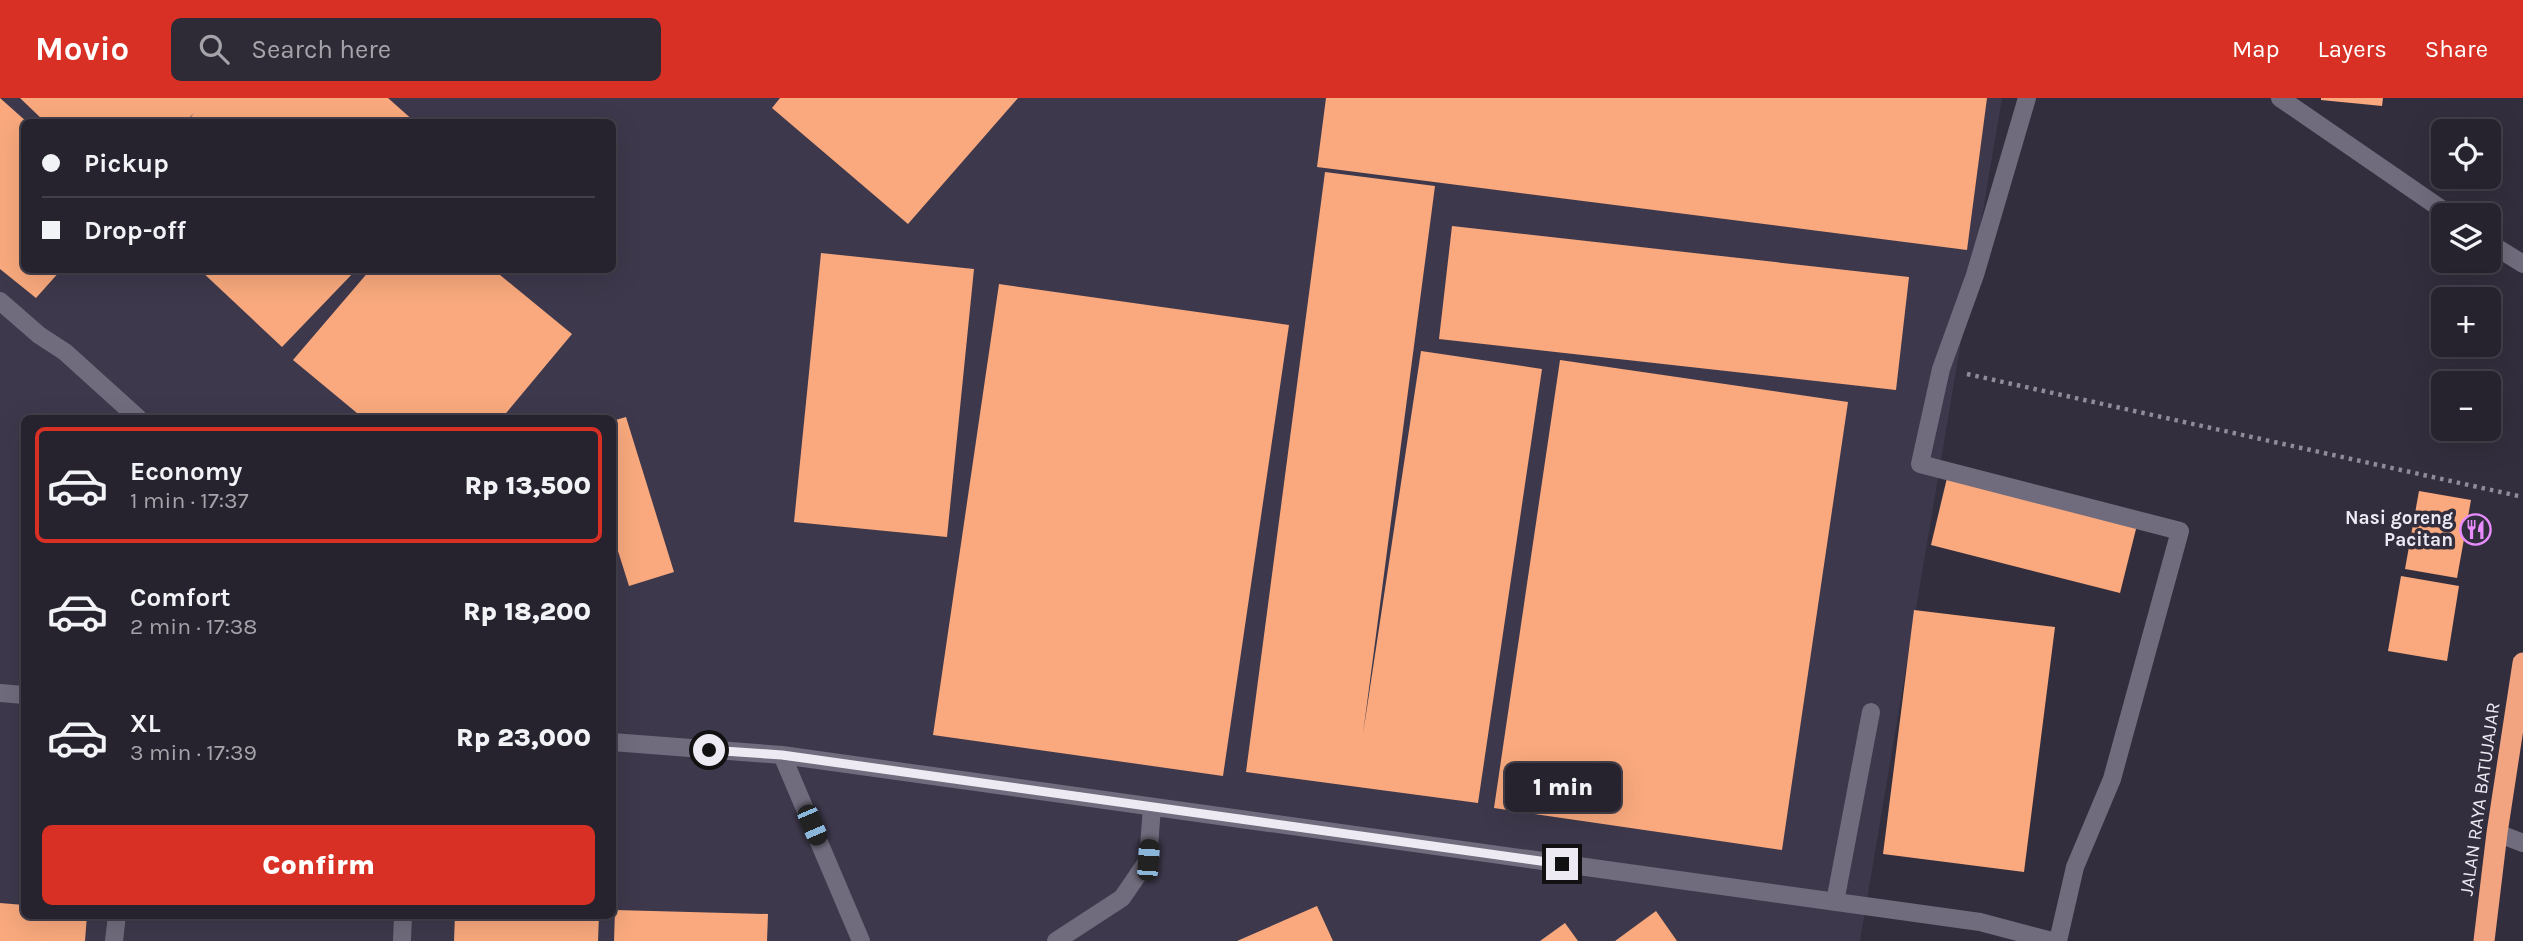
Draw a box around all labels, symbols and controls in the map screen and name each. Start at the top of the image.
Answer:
search box [171,18,661,81]
text: Movio [35,30,129,68]
icon: search [195,30,233,68]
text: Search here [251,34,391,65]
text: Map [2232,35,2280,63]
text: Layers [2318,35,2387,63]
text: Share [2425,35,2488,63]
map controls [2431,119,2501,441]
button: locate [2431,119,2501,189]
text: Pickup [84,148,169,179]
button: layers [2431,203,2501,273]
text: Drop-off [84,215,186,246]
button: + [2431,287,2501,357]
button: − [2431,371,2501,441]
icon: car [46,454,109,517]
text: Economy [130,456,242,487]
text: Rp 13,500 [464,470,591,501]
text: 1 min · 17:37 [130,487,248,514]
place label: Nasi goreng Pacitan [2345,507,2453,551]
restaurant icon: Nasi goreng Pacitan [2459,512,2493,546]
icon: car [46,580,109,643]
text: Comfort [130,582,231,613]
text: Rp 18,200 [463,596,591,627]
text: 2 min · 17:38 [130,613,258,640]
street label: JALAN RAYA BATUJAJAR [2456,701,2504,897]
icon: car [46,706,109,769]
text: XL [130,708,161,739]
text: Rp 23,000 [456,722,591,753]
route start [693,734,725,766]
text: 3 min · 17:39 [130,739,257,766]
callout: 1 min [1504,762,1620,812]
text: 1 min [1533,774,1593,801]
car [795,802,830,848]
button: Confirm [42,825,595,905]
car [1137,838,1160,882]
route end [1546,848,1578,880]

